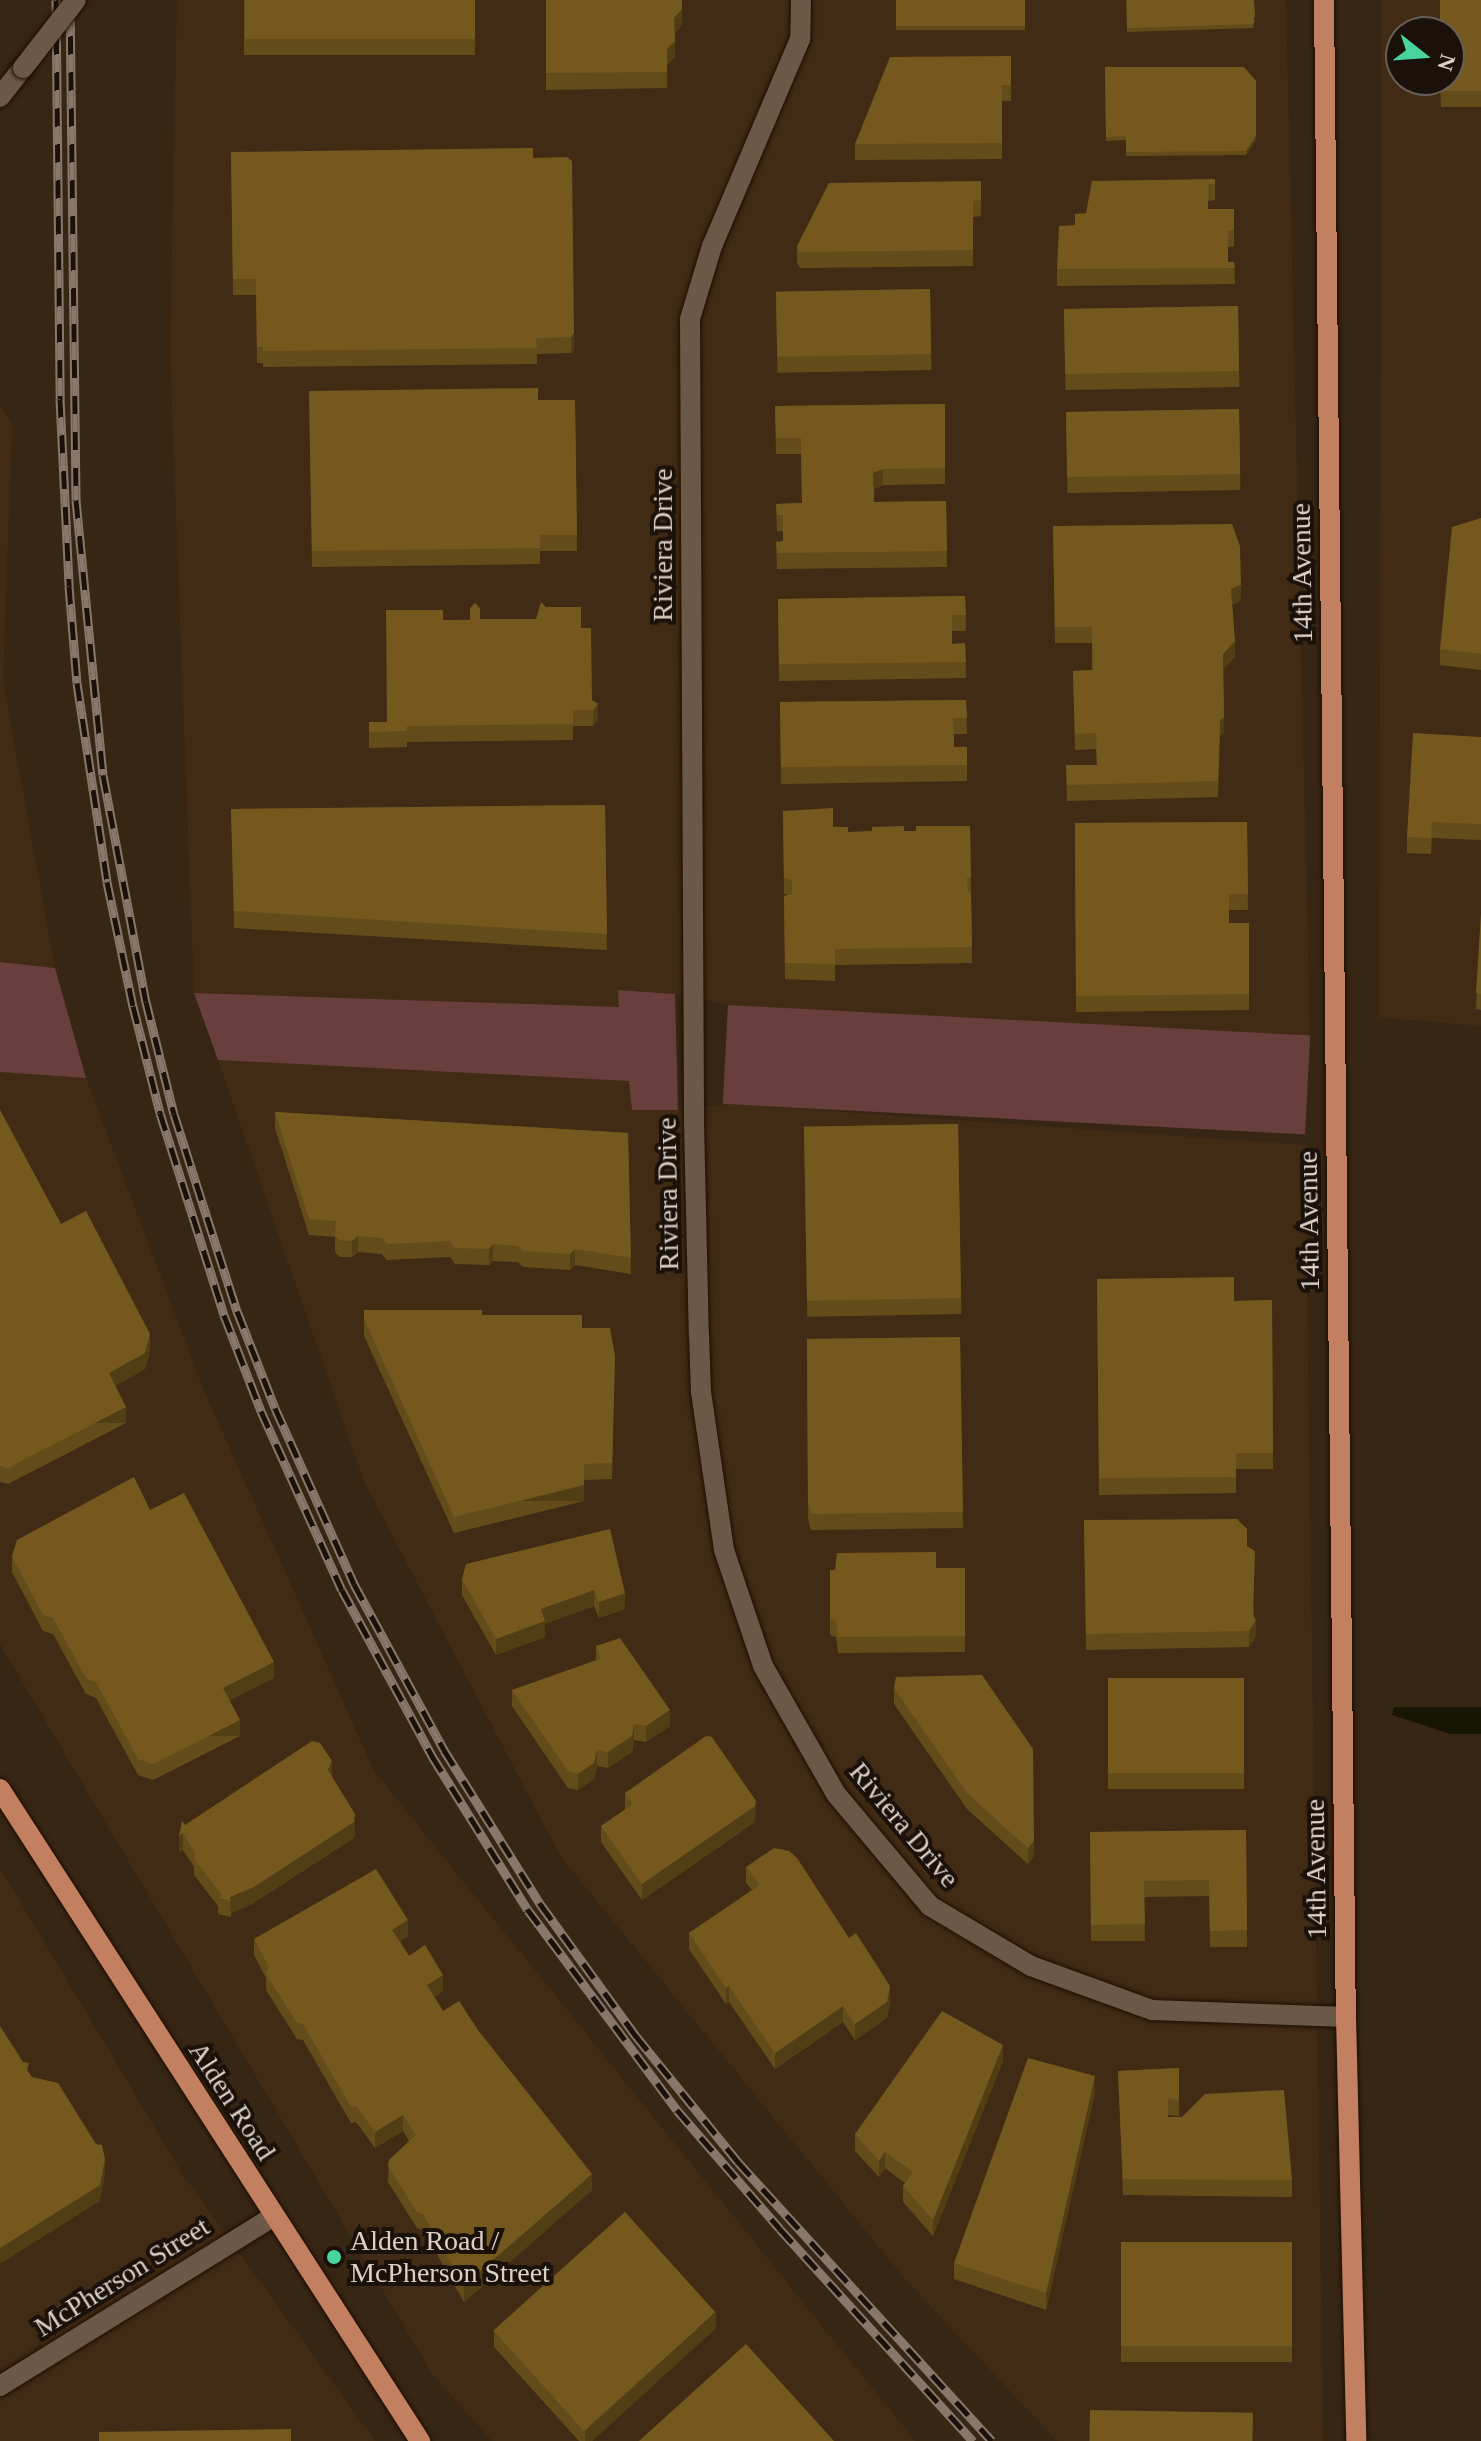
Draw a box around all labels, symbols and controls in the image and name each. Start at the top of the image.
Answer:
north arrow [1385,16,1465,96]
text: N [1432,51,1461,74]
street label: Riviera Drive [646,468,680,622]
street label: 14th Avenue [1284,502,1320,644]
street label: Riviera Drive [650,1117,686,1271]
street label: 14th Avenue [1291,1150,1327,1292]
street label: Riviera Drive [842,1756,966,1894]
street label: 14th Avenue [1298,1798,1334,1940]
street label: Alden Road [181,2035,283,2167]
street label: McPherson Street [28,2210,216,2344]
place label: Alden Road / McPherson Street [350,2224,550,2290]
marker: Alden Road / McPherson Street [325,2248,343,2266]

